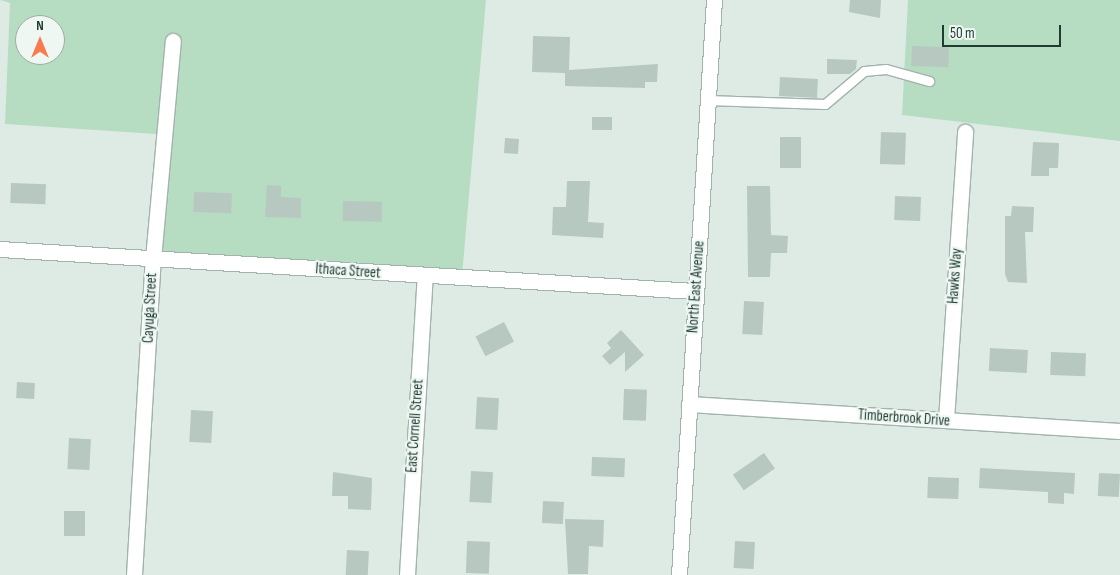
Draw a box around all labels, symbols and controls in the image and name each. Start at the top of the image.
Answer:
north arrow [15,15,65,65]
scale bar [945,15,1064,47]
text: N [36,17,44,34]
text: 50 m [950,24,975,43]
street label: North East Avenue [684,240,708,334]
street label: Hawks Way [944,248,966,304]
street label: Ithaca Street [315,260,381,282]
street label: Cayuga Street [139,272,161,344]
street label: East Cornell Street [403,379,427,473]
street label: Timberbrook Drive [857,406,951,430]

